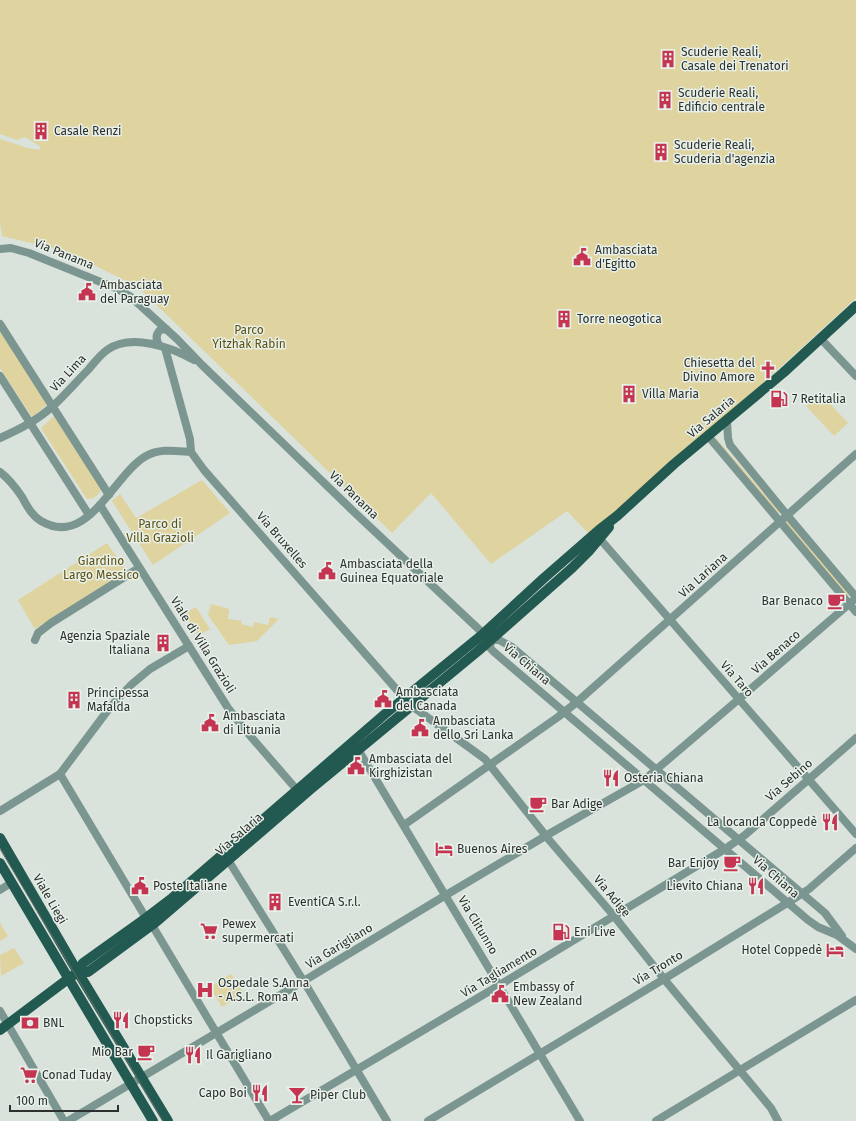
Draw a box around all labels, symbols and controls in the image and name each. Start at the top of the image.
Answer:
place label: Scuderie Reali, Casale dei Trenatori [681,45,789,73]
building icon: Scuderie Reali, Casale dei Trenatori [658,49,678,69]
place label: Scuderie Reali, Edificio centrale [678,86,765,114]
building icon: Scuderie Reali, Edificio centrale [655,90,675,110]
building icon: Casale Renzi [31,121,51,141]
place label: Casale Renzi [54,124,121,138]
place label: Scuderie Reali, Scuderia d'agenzia [674,138,775,166]
building icon: Scuderie Reali, Scuderia d'agenzia [651,142,671,162]
street label: Via Panama [32,236,96,272]
place label: Ambasciata d'Egitto [595,243,658,271]
public building icon: Ambasciata d'Egitto [572,247,592,267]
place label: Ambasciata del Paraguay [100,278,169,306]
public building icon: Ambasciata del Paraguay [77,282,97,302]
building icon: Torre neogotica [554,309,574,329]
place label: Torre neogotica [577,312,662,326]
park label: Parco Yitzhak Rabin [212,323,286,351]
street label: Via Lima [47,351,89,395]
place label: Chiesetta del Divino Amore [682,356,755,384]
church icon: Chiesetta del Divino Amore [758,360,778,380]
building icon: Villa Maria [619,384,639,404]
place label: Villa Maria [642,387,699,401]
fuel station icon: 7 Retitalia [769,389,789,409]
place label: 7 Retitalia [792,392,846,406]
street label: Via Salaria [685,393,737,441]
street label: Via Panama [326,468,382,522]
street label: Via Bruxelles [254,509,311,571]
park label: Parco di Villa Grazioli [126,517,194,545]
street label: Via Lariana [676,550,730,600]
park label: Giardino Largo Messico [63,554,139,582]
place label: Ambasciata della Guinea Equatoriale [340,557,444,585]
public building icon: Ambasciata della Guinea Equatoriale [317,561,337,581]
cafe icon: Bar Benaco [826,591,846,611]
street label: Viale di Villa Grazioli [168,594,238,696]
place label: Bar Benaco [761,594,823,608]
street label: Via Benaco [749,627,803,677]
place label: Agenzia Spaziale Italiana [60,629,150,657]
building icon: Agenzia Spaziale Italiana [153,633,173,653]
street label: Via Chiana [501,640,553,688]
street label: Via Taro [718,658,756,700]
place label: Ambasciata del Canada [396,685,459,713]
place label: Principessa Mafalda [87,686,149,714]
public building icon: Ambasciata del Canada [373,689,393,709]
building icon: Principessa Mafalda [64,690,84,710]
place label: Ambasciata di Lituania [223,709,286,737]
public building icon: Ambasciata di Lituania [200,713,220,733]
place label: Ambasciata dello Sri Lanka [433,714,514,742]
public building icon: Ambasciata dello Sri Lanka [410,718,430,738]
place label: Ambasciata del Kirghizistan [369,752,453,780]
public building icon: Ambasciata del Kirghizistan [346,756,366,776]
street label: Via Sebino [763,756,815,804]
restaurant icon: Osteria Chiana [601,768,621,788]
place label: Osteria Chiana [624,771,703,785]
cafe icon: Bar Adige [528,794,548,814]
place label: Bar Adige [551,797,603,811]
street label: Via Salaria [213,810,265,858]
restaurant icon: La locanda Coppedè [820,812,840,832]
place label: La locanda Coppedè [707,815,817,829]
hotel icon: Buenos Aires [434,839,454,859]
place label: Buenos Aires [457,842,528,856]
cafe icon: Bar Enjoy [722,853,742,873]
street label: Via Chiana [750,853,802,901]
place label: Bar Enjoy [668,856,719,870]
street label: Viale Liegi [30,872,70,926]
street label: Via Adige [591,872,633,920]
public building icon: Poste Italiane [130,876,150,896]
restaurant icon: Lievito Chiana [746,876,766,896]
place label: Poste Italiane [153,879,227,893]
place label: Lievito Chiana [666,879,743,893]
building icon: EventiCA S.r.l. [265,892,285,912]
street label: Via Clitunno [455,893,501,957]
place label: EventiCA S.r.l. [288,895,361,909]
place label: Pewex supermercati [222,917,294,945]
supermarket icon: Pewex supermercati [199,921,219,941]
street label: Via Garigliano [303,921,375,971]
fuel station icon: Eni Live [551,922,571,942]
place label: Eni Live [574,925,616,939]
hotel icon: Hotel Coppedè [825,940,845,960]
place label: Hotel Coppedè [741,943,822,957]
street label: Via Tagliamento [458,944,540,1000]
street label: Via Tronto [631,948,685,988]
place label: Ospedale S.Anna - A.S.L. Roma A [218,976,309,1004]
hospital icon: Ospedale S.Anna - A.S.L. Roma A [195,980,215,1000]
place label: Embassy of New Zealand [513,980,583,1008]
public building icon: Embassy of New Zealand [490,984,510,1004]
restaurant icon: Chopsticks [111,1010,131,1030]
bank icon: BNL [20,1013,40,1033]
place label: Chopsticks [134,1013,193,1027]
place label: BNL [43,1016,64,1030]
cafe icon: Mio Bar [136,1042,156,1062]
place label: Mio Bar [92,1045,133,1059]
restaurant icon: Il Garigliano [183,1045,203,1065]
place label: Il Garigliano [206,1048,272,1062]
supermarket icon: Conad Tuday [19,1065,39,1085]
place label: Conad Tuday [42,1068,112,1082]
restaurant icon: Capo Boi [250,1083,270,1103]
bar icon: Piper Club [287,1085,307,1105]
place label: Capo Boi [199,1086,247,1100]
scale bar [10,1087,118,1113]
place label: Piper Club [310,1088,366,1102]
text: 100 m [16,1094,48,1108]

